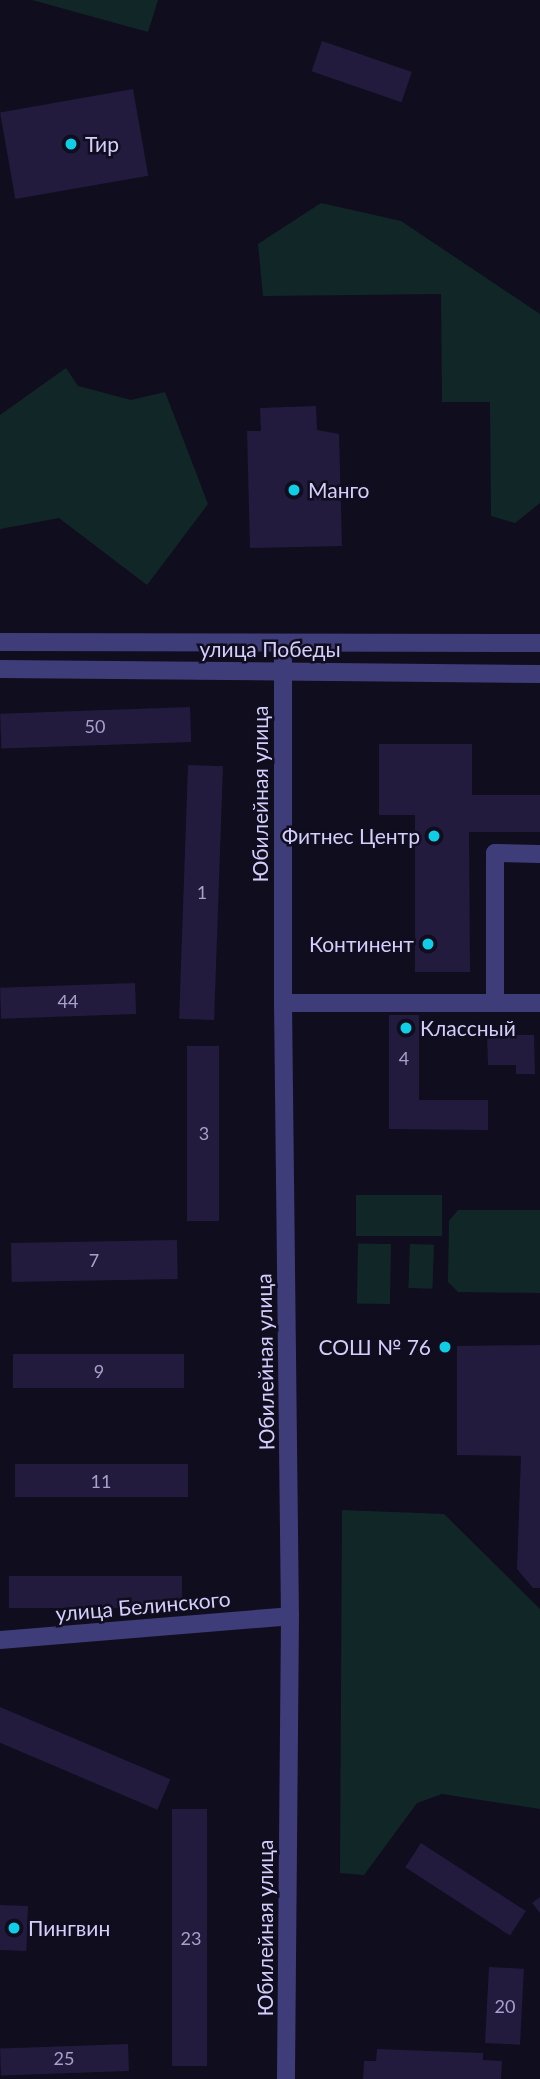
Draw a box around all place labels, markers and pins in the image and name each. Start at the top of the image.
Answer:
place label: Тир [85,131,119,157]
marker: Тир [63,136,79,152]
place label: Манго [308,477,370,503]
marker: Манго [286,482,302,498]
place label: Фитнес Центр [282,823,420,849]
marker: Фитнес Центр [426,828,442,844]
place label: Континент [309,931,414,957]
marker: Континент [420,936,436,952]
place label: Классный [420,1015,516,1041]
marker: Классный [398,1020,414,1036]
place label: СОШ № 76 [318,1334,431,1360]
marker: СОШ № 76 [437,1339,453,1355]
place label: Пингвин [28,1915,110,1941]
marker: Пингвин [6,1920,22,1936]

